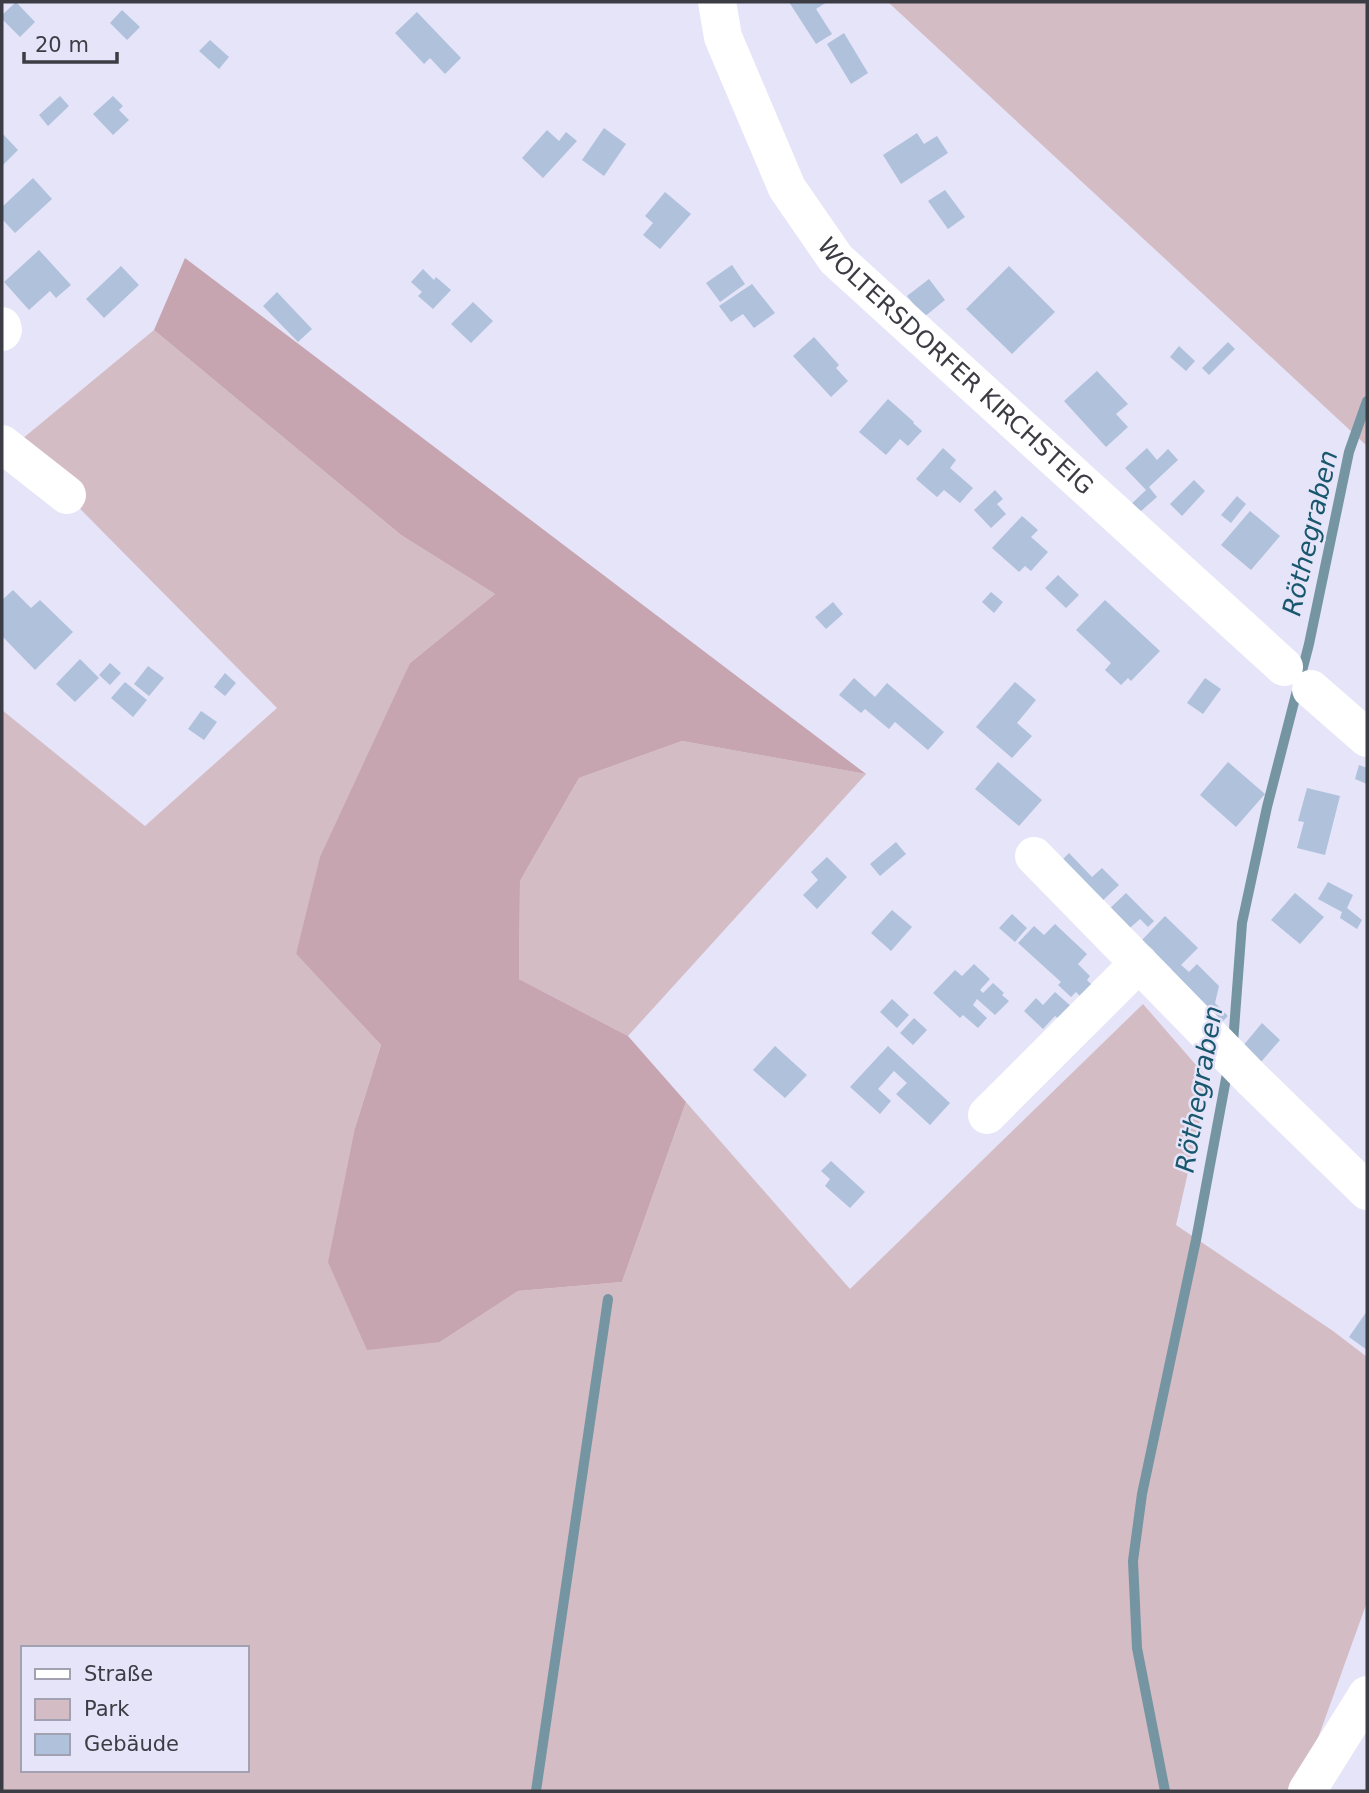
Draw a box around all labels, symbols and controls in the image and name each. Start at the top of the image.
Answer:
scale bar [24,21,117,65]
text: 20 m [35,33,89,57]
street label: WOLTERSDORFER KIRCHSTEIG [812,232,1099,500]
water label: Röthegraben [1276,447,1344,619]
water label: Röthegraben [1170,1003,1228,1175]
legend [21,1646,248,1772]
text: Straße [84,1662,153,1686]
text: Park [84,1697,130,1721]
text: Gebäude [84,1732,179,1756]

